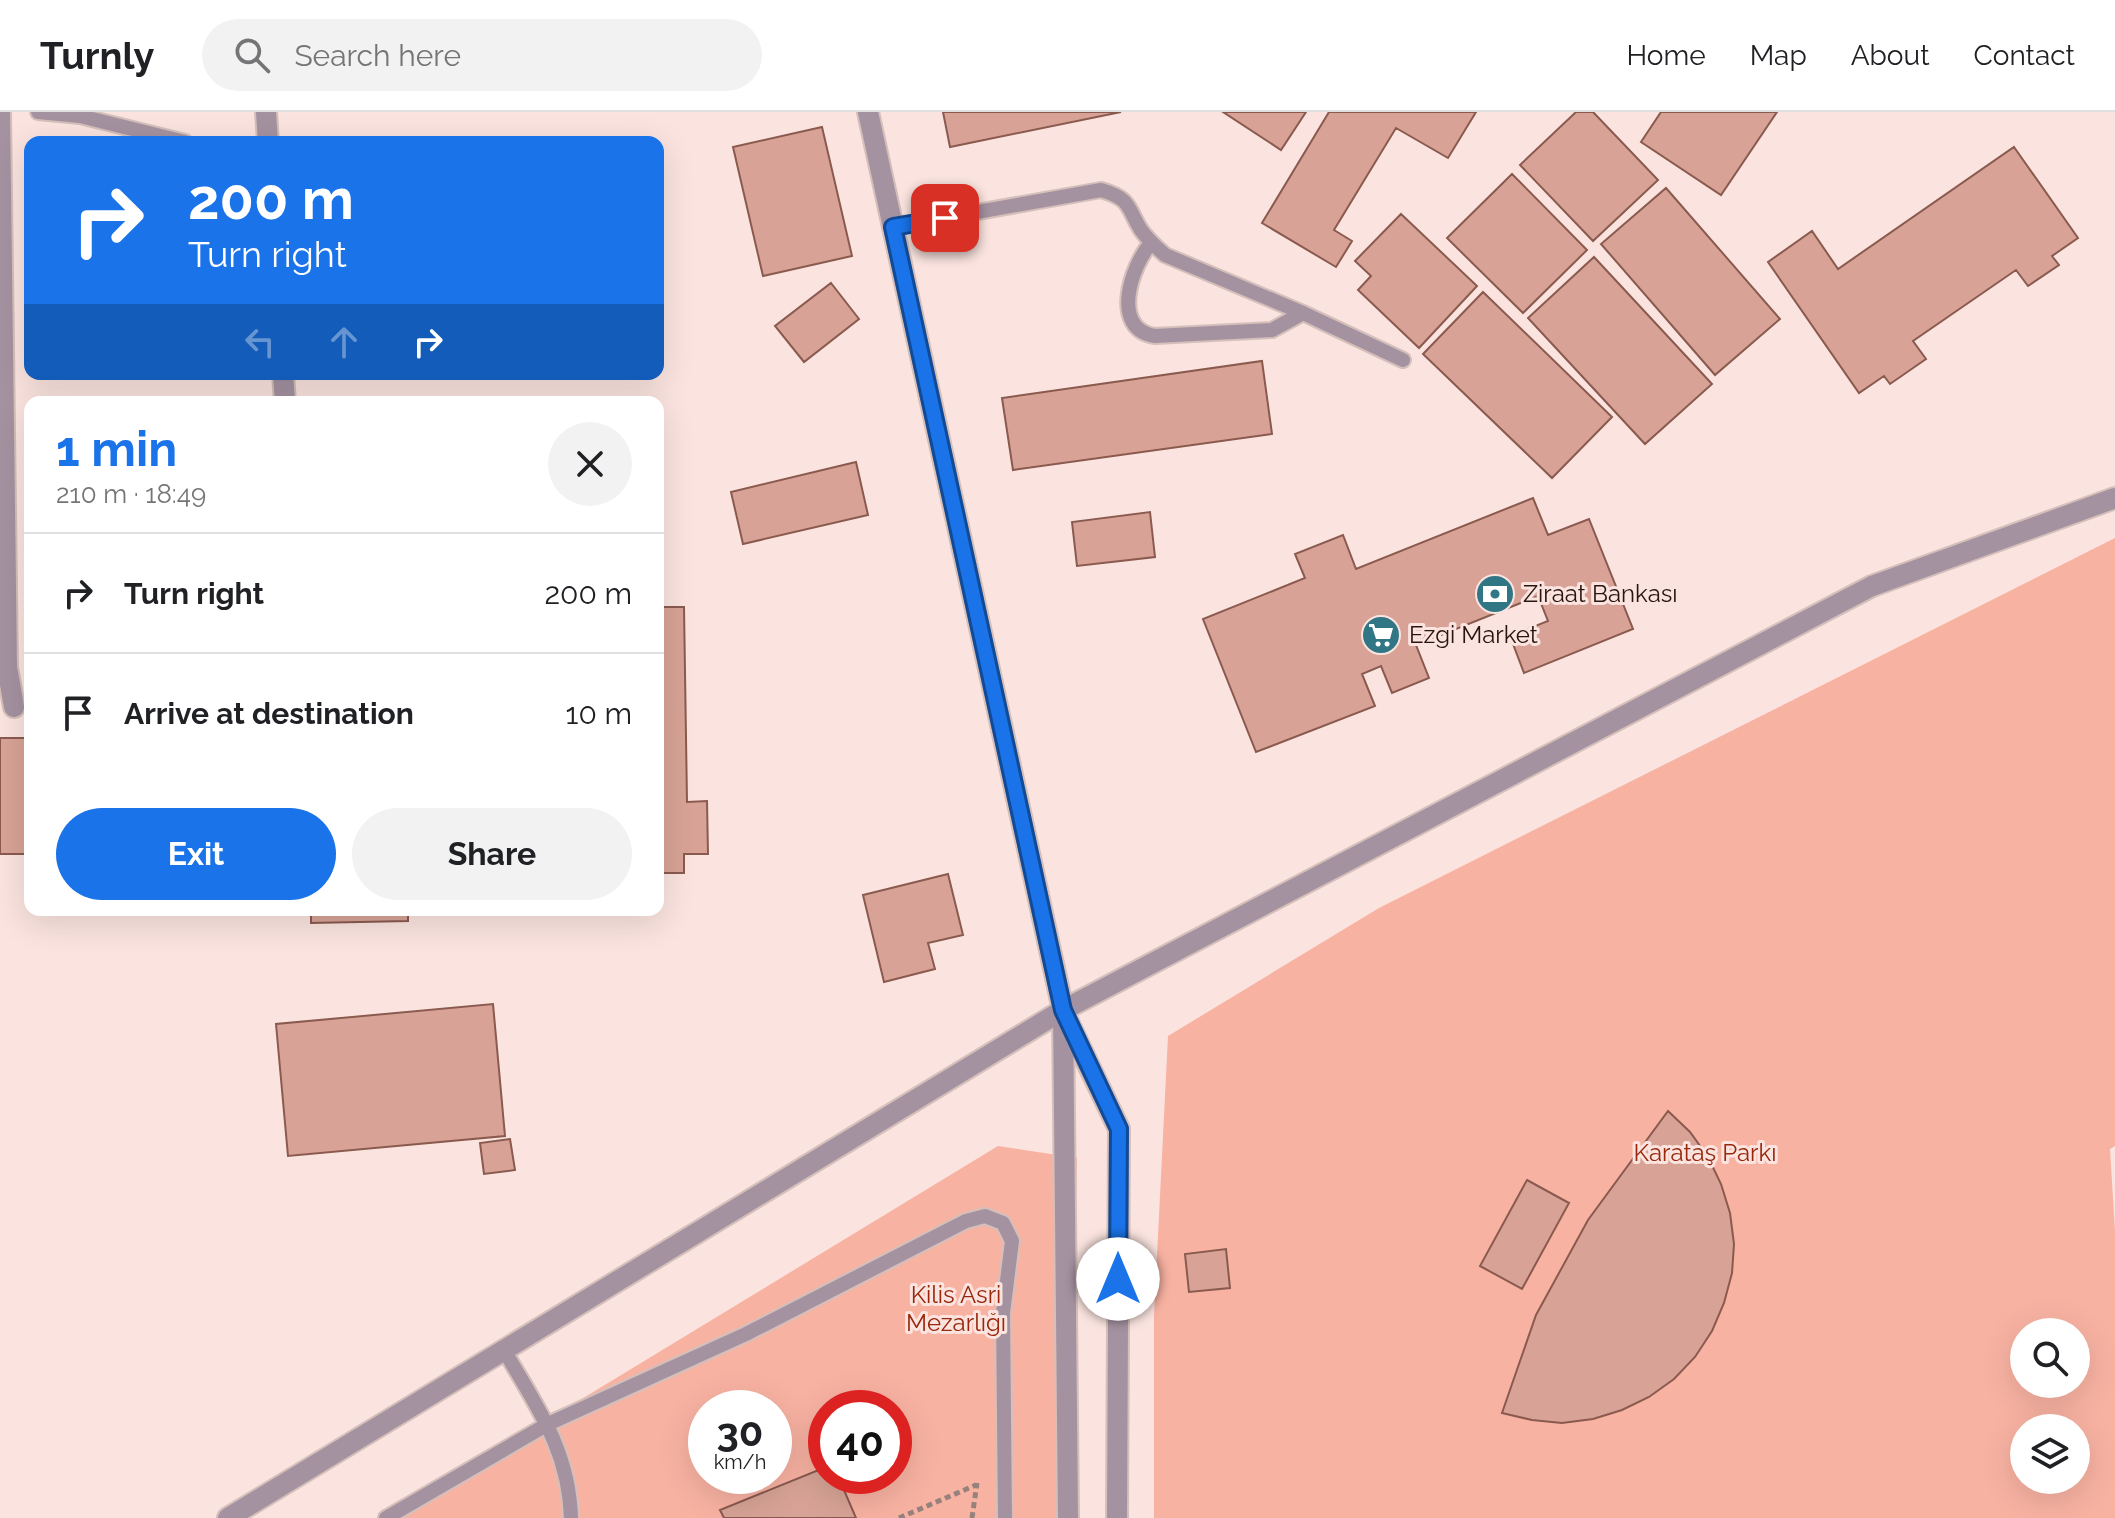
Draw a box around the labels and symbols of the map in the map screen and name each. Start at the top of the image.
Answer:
pin [911,184,979,252]
bank icon: Ziraat Bankası [1474,573,1516,615]
place label: Ziraat Bankası [1523,579,1678,608]
supermarket icon: Ezgi Market [1360,614,1402,656]
place label: Ezgi Market [1409,620,1538,649]
park label: Karataş Parkı [1634,1138,1776,1167]
position arrow [1076,1237,1160,1321]
park label: Kilis Asri Mezarlığı [906,1280,1006,1337]
speed limit sign: 40 [808,1390,912,1494]

